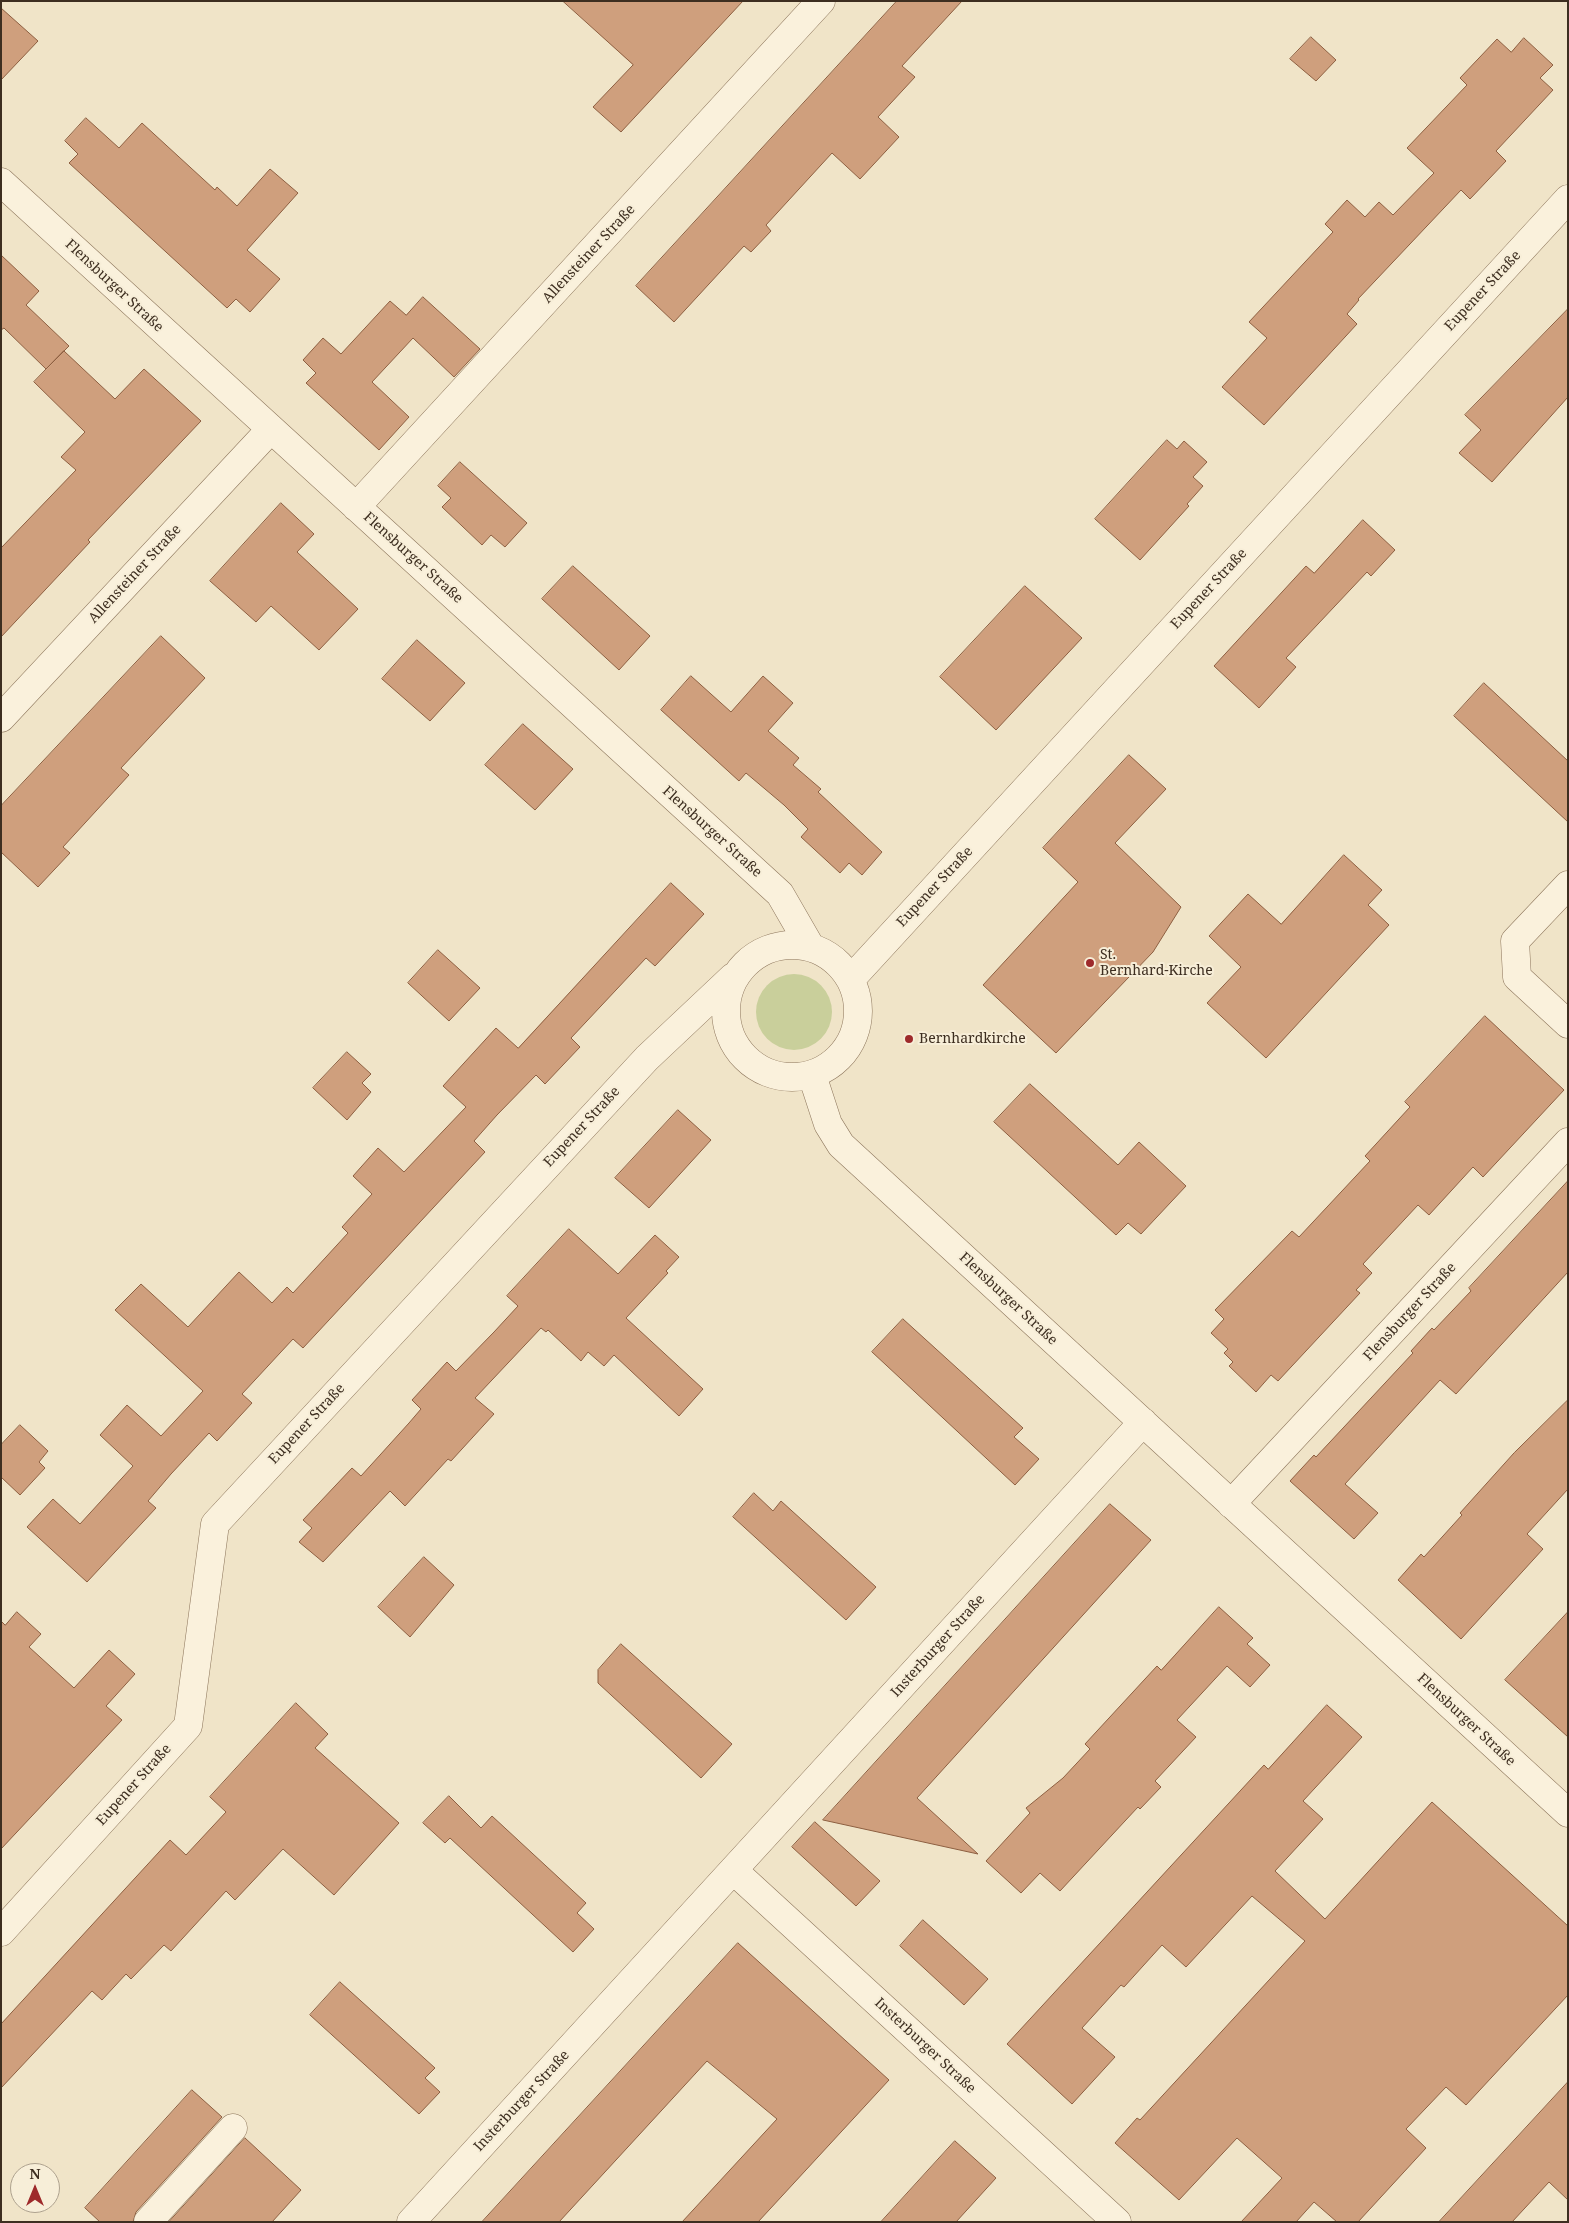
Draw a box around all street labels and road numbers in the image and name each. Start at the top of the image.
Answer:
street label: Allensteiner Straße [539,201,639,307]
street label: Flensburger Straße [61,236,167,336]
street label: Eupener Straße [1441,247,1525,335]
street label: Flensburger Straße [360,509,466,607]
street label: Allensteiner Straße [85,521,185,627]
street label: Eupener Straße [1167,545,1251,633]
street label: Flensburger Straße [659,783,765,881]
street label: Eupener Straße [893,843,977,931]
street label: Eupener Straße [540,1083,624,1171]
street label: Flensburger Straße [955,1249,1061,1349]
street label: Flensburger Straße [1360,1259,1460,1365]
street label: Eupener Straße [265,1380,349,1468]
street label: Insterburger Straße [888,1591,988,1701]
street label: Flensburger Straße [1413,1670,1519,1770]
street label: Eupener Straße [93,1741,175,1829]
street label: Insterburger Straße [871,1995,979,2097]
street label: Insterburger Straße [471,2047,573,2155]

